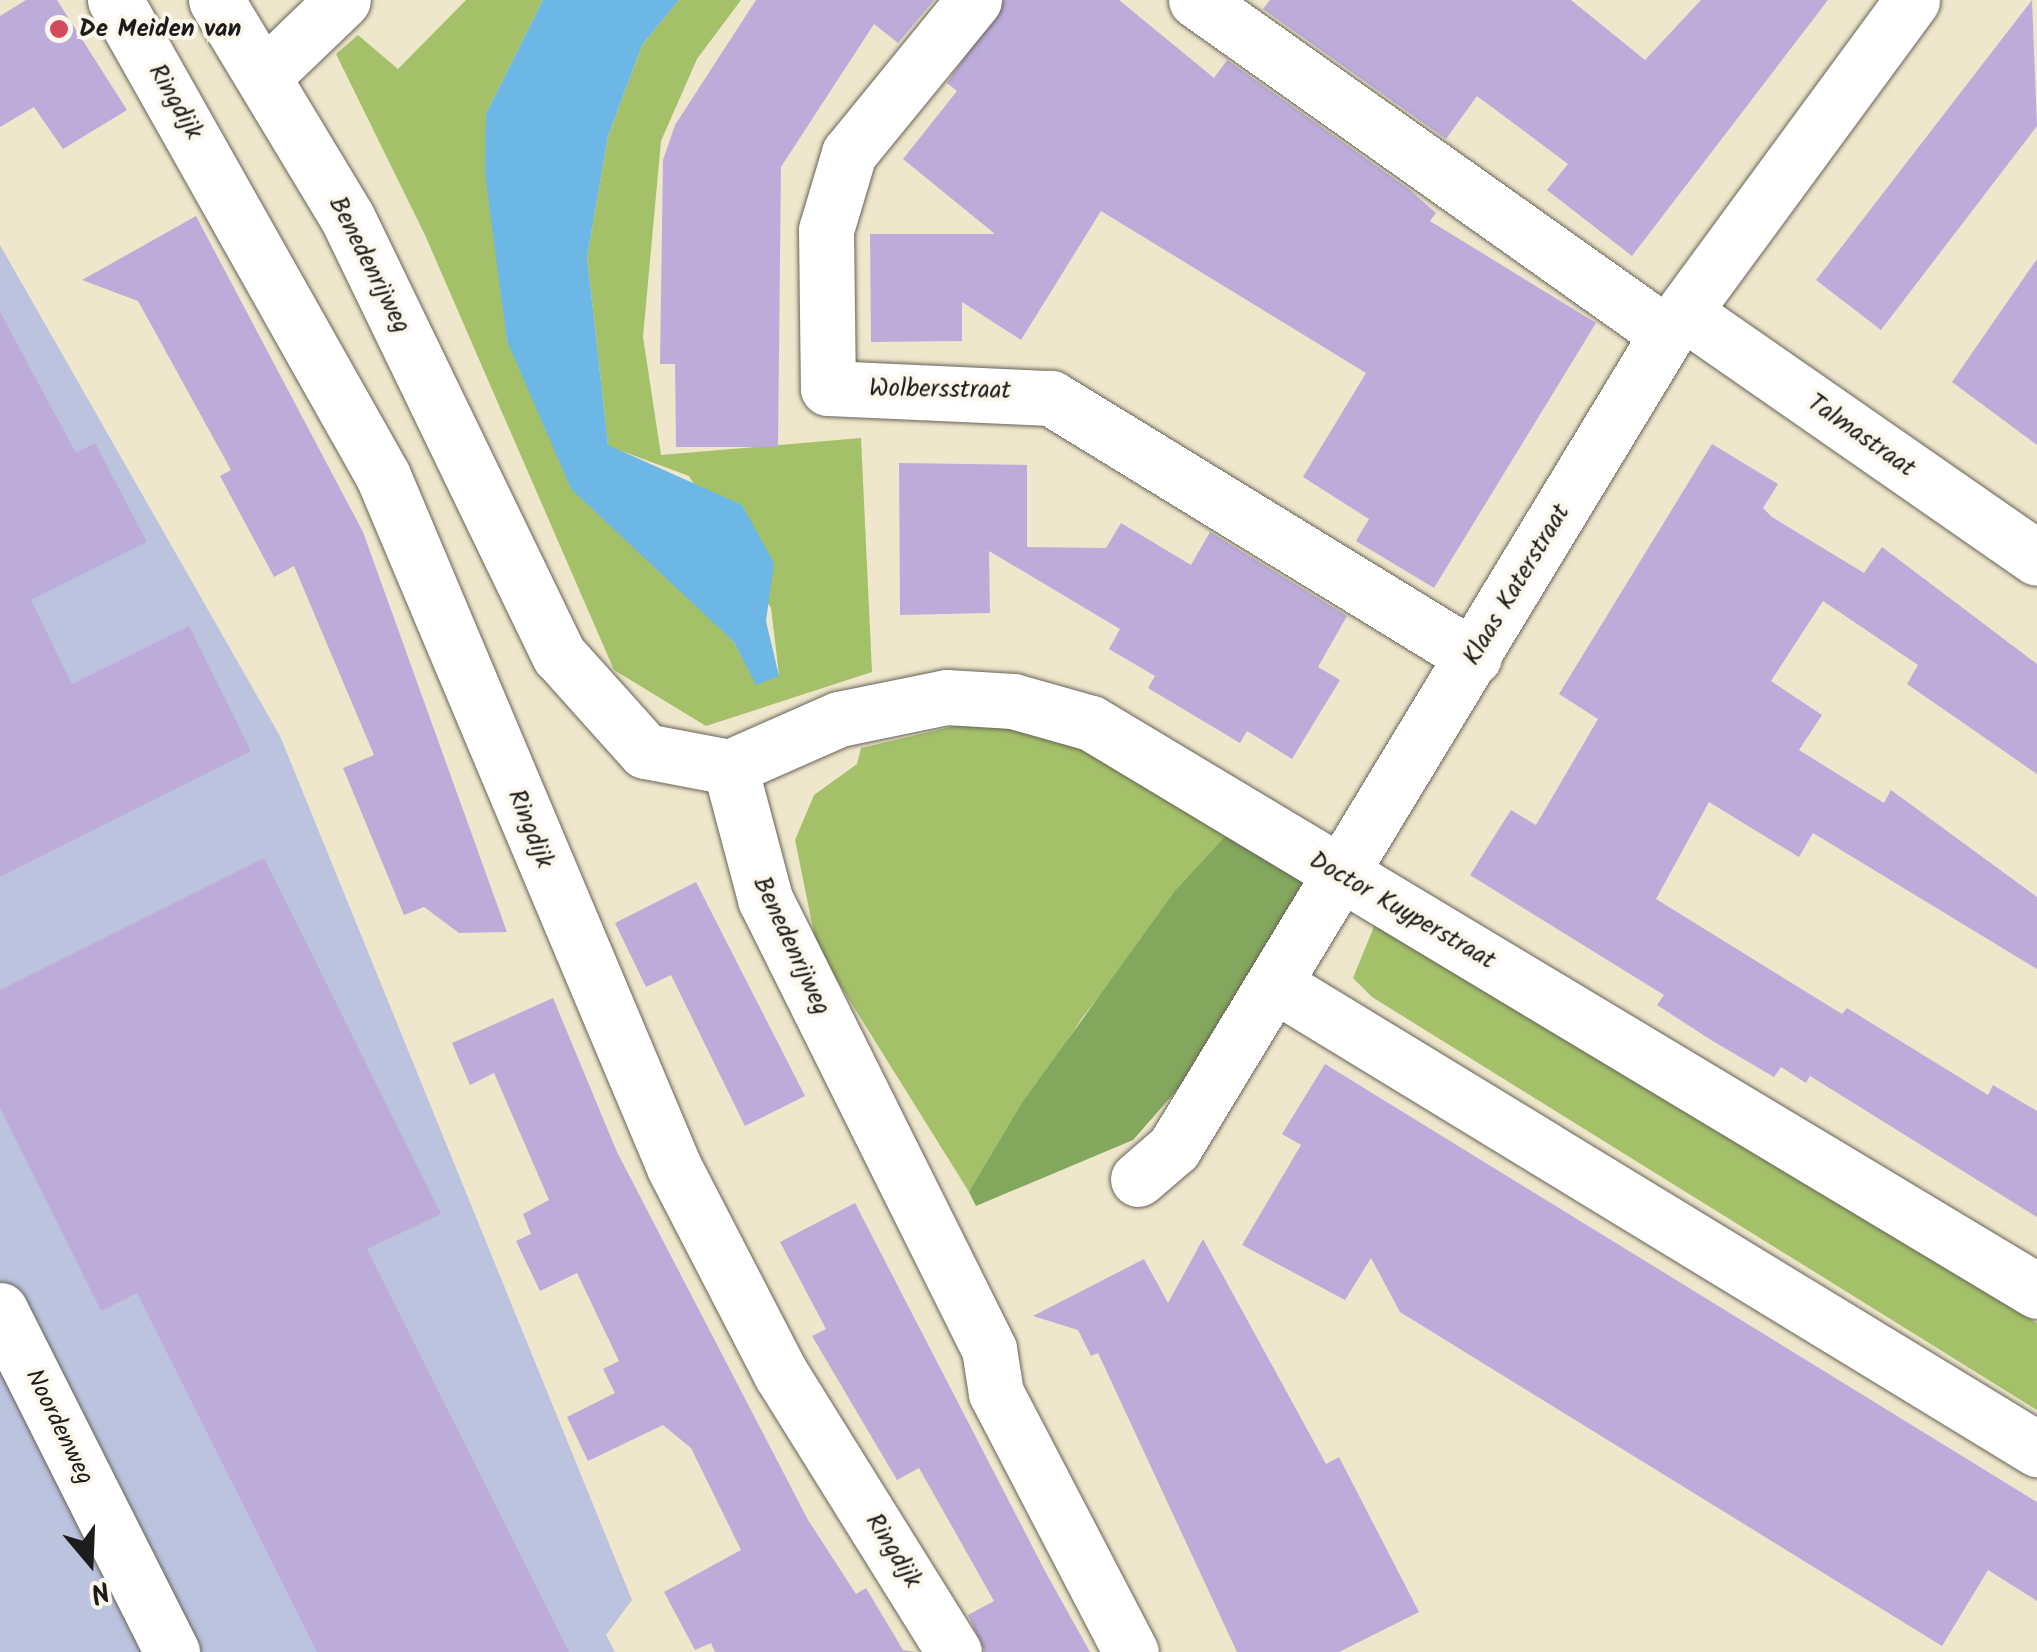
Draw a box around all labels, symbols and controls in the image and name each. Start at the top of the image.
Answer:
place label: De Meiden van [79,14,241,44]
marker: De Meiden van [48,18,70,40]
street label: Ringdijk [141,59,209,145]
street label: Benedenrijweg [322,192,416,338]
street label: Wolbersstraat [869,374,1011,406]
street label: Talmastraat [1801,388,1921,484]
street label: Klaas Katerstraat [1457,499,1577,671]
street label: Ringdijk [501,785,559,873]
street label: Doctor Kuyperstraat [1304,846,1500,976]
street label: Benedenrijweg [746,872,836,1020]
street label: Noordenweg [18,1364,100,1490]
street label: Ringdijk [858,1508,928,1594]
north arrow [40,1512,140,1612]
text: N [84,1567,116,1615]

